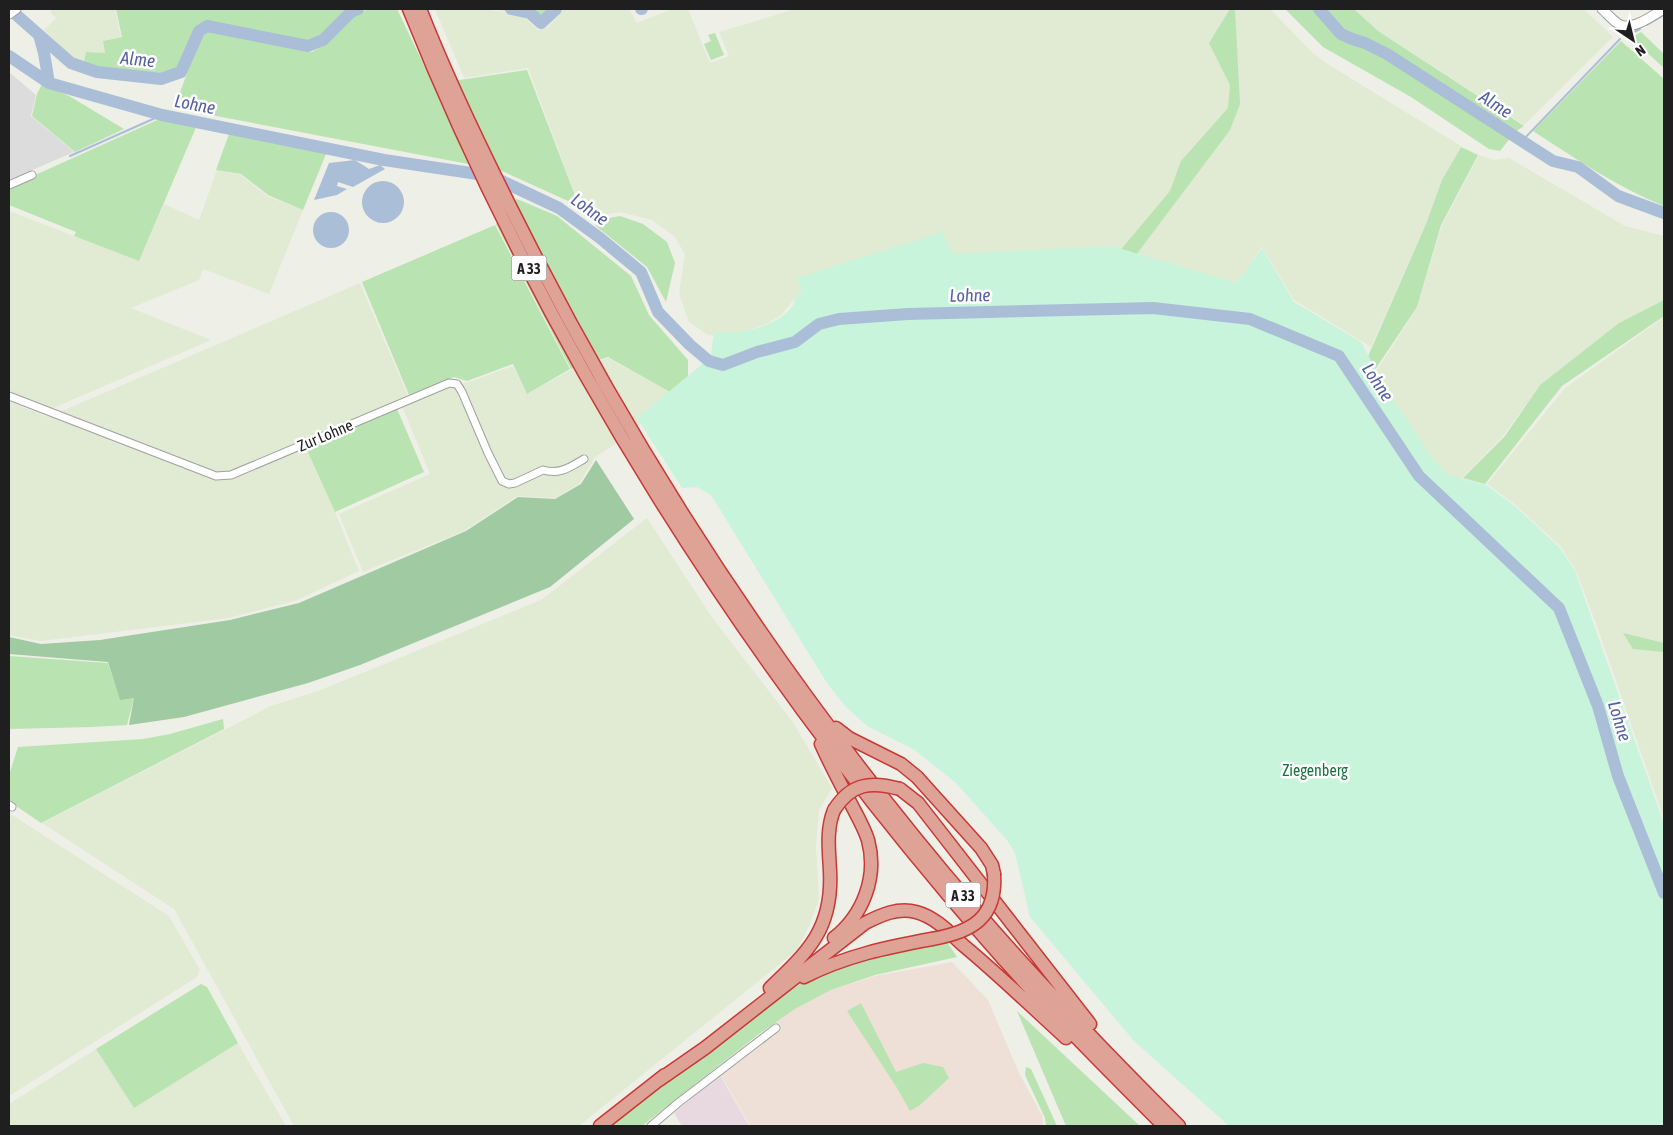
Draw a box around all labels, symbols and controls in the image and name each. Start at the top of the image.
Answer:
north arrow [1608,15,1658,65]
text: N [1632,42,1648,60]
water label: Alme [119,47,156,71]
water label: Alme [1475,85,1516,122]
water label: Lohne [173,90,217,118]
water label: Lohne [567,188,613,230]
road number: A 33 [512,256,546,280]
water label: Lohne [949,284,991,306]
water label: Lohne [1358,359,1398,405]
street label: Zur Lohne [295,415,355,455]
water label: Lohne [1604,698,1636,744]
park label: Ziegenberg [1282,761,1348,780]
road number: A 33 [946,882,980,908]

